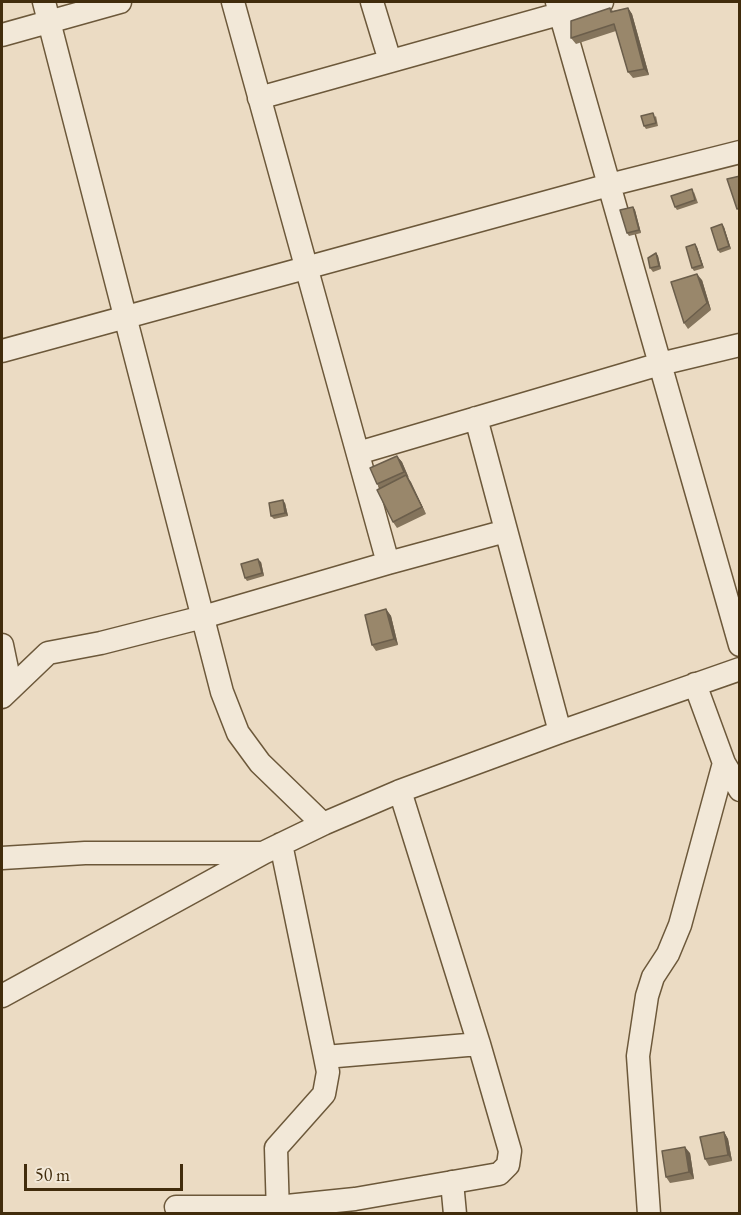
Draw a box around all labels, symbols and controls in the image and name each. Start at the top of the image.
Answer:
scale bar [27,1152,186,1190]
text: 50 m [35,1163,70,1186]

